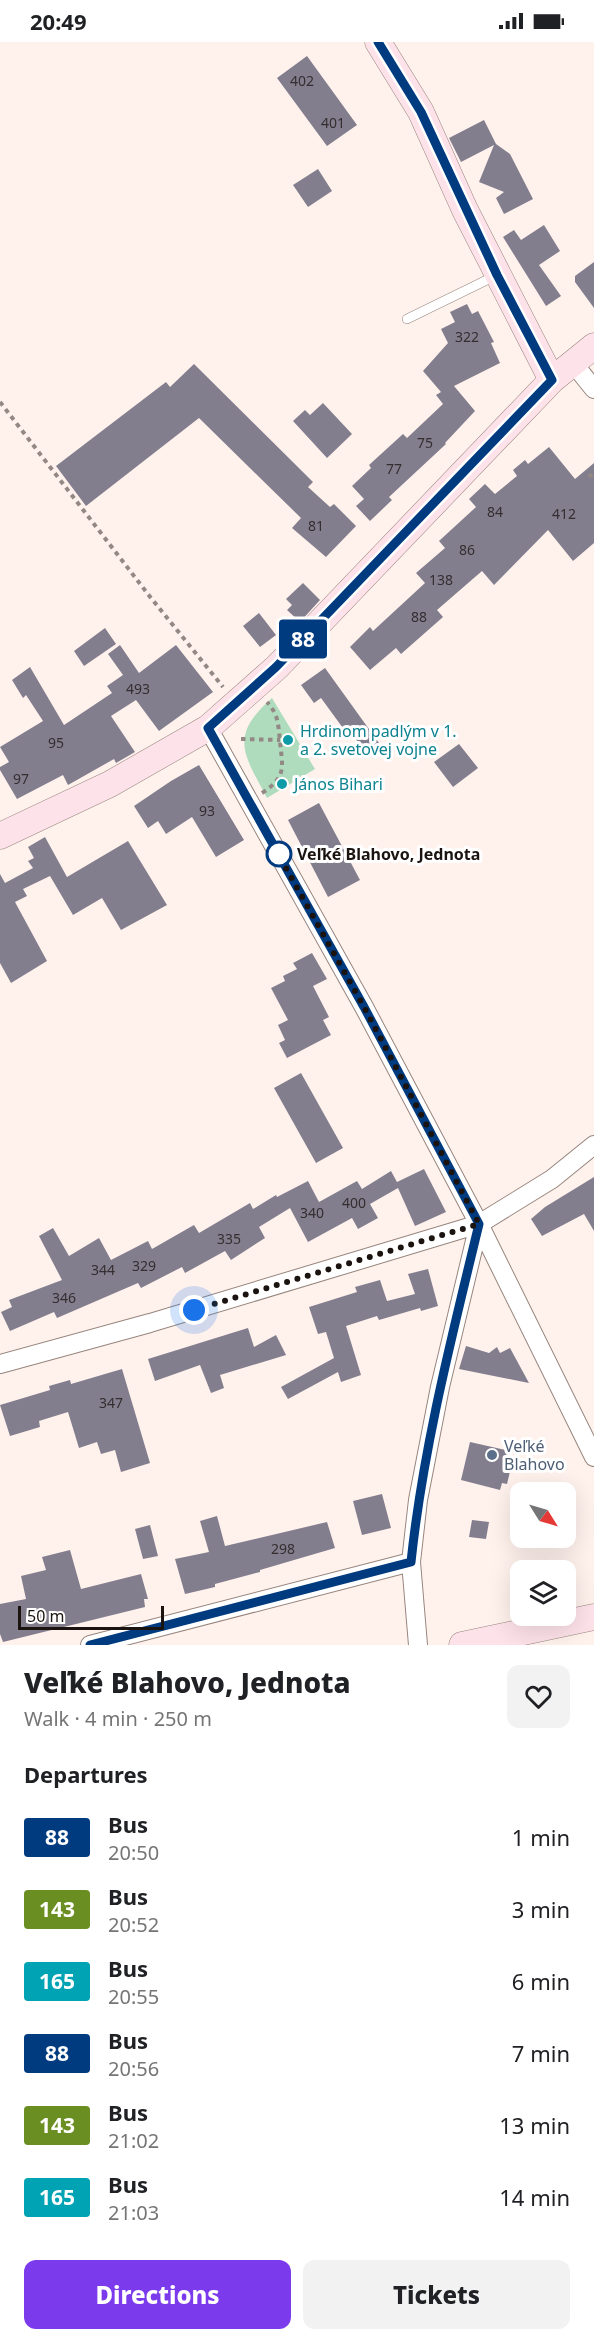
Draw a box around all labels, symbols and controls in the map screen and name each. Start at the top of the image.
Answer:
text: 20:49 [30,6,87,36]
house number: 402 [290,71,314,90]
house number: 401 [321,113,345,132]
house number: 322 [455,327,479,346]
house number: 75 [417,433,433,452]
house number: 77 [386,459,402,478]
house number: 84 [487,502,503,521]
house number: 412 [552,504,576,523]
house number: 81 [308,516,324,535]
house number: 86 [459,540,475,559]
house number: 138 [429,570,453,589]
house number: 88 [411,607,427,626]
line badge: 88 [276,620,330,658]
text: 88 [291,625,315,653]
house number: 493 [126,679,150,698]
place label: Hrdinom padlým v 1. a 2. svetovej vojne [300,720,457,760]
house number: 95 [48,733,64,752]
marker: Hrdinom padlým v 1. a 2. svetovej vojne [281,733,295,747]
house number: 97 [13,769,29,788]
place label: János Bihari [292,773,383,795]
marker: János Bihari [275,777,289,791]
house number: 93 [199,801,215,820]
marker: Veľké Blahovo, Jednota [266,841,292,867]
place label: Veľké Blahovo, Jednota [297,843,480,865]
house number: 400 [342,1193,366,1212]
house number: 340 [300,1203,324,1222]
house number: 335 [217,1229,241,1248]
house number: 329 [132,1256,156,1275]
house number: 344 [91,1260,115,1279]
house number: 346 [52,1288,76,1307]
your location [179,1295,209,1325]
house number: 347 [99,1393,123,1412]
place label: Veľké Blahovo [504,1435,565,1475]
marker: Veľké Blahovo [485,1448,499,1462]
north arrow [510,1482,576,1548]
map controls [510,1482,576,1626]
house number: 298 [271,1539,295,1558]
button: layers [510,1560,576,1626]
scale bar [18,1603,164,1630]
text: 50 m [27,1605,64,1627]
text: Veľké Blahovo, Jednota [24,1663,351,1701]
button: heart [507,1665,570,1728]
text: Walk · 4 min · 250 m [24,1705,212,1732]
text: Departures [24,1759,148,1789]
text: Bus [108,1809,148,1839]
text: 1 min [512,1822,570,1852]
text: 88 [45,1823,69,1851]
text: 20:50 [108,1839,159,1866]
text: Bus [108,1881,148,1911]
text: 3 min [512,1894,570,1924]
text: 143 [39,1895,75,1923]
text: 20:52 [108,1911,159,1938]
text: Bus [108,1953,148,1983]
text: 6 min [512,1966,570,1996]
text: 165 [39,1967,75,1995]
text: 20:55 [108,1983,159,2010]
text: Bus [108,2025,148,2055]
text: 7 min [512,2038,570,2068]
text: 88 [45,2039,69,2067]
text: 20:56 [108,2055,159,2082]
text: Bus [108,2097,148,2127]
text: 13 min [499,2110,570,2140]
text: 143 [39,2111,75,2139]
text: 21:02 [108,2127,159,2154]
text: Bus [108,2169,148,2199]
text: 14 min [499,2182,570,2212]
text: 165 [39,2183,75,2211]
text: 21:03 [108,2199,159,2226]
button: Directions [24,2260,291,2329]
button: Tickets [303,2260,570,2329]

